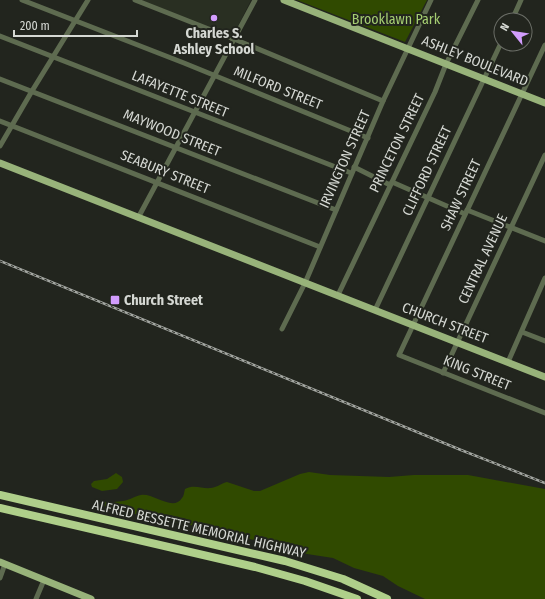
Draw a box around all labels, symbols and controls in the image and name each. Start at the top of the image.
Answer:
park label: Brooklawn Park [352,11,441,28]
scale bar [14,12,137,38]
north arrow [493,12,533,52]
marker: Charles S. Ashley School [209,13,219,23]
text: 200 m [20,19,50,33]
text: N [497,21,512,33]
place label: Charles S. Ashley School [173,25,255,58]
street label: ASHLEY BOULEVARD [419,32,531,90]
street label: MILFORD STREET [231,63,325,114]
street label: LAFAYETTE STREET [129,67,231,121]
street label: PRINCETON STREET [366,90,428,195]
street label: MAYWOOD STREET [121,106,224,160]
street label: IRVINGTON STREET [316,107,374,211]
street label: CLIFFORD STREET [399,123,455,219]
street label: SEABURY STREET [118,146,213,198]
street label: SHAW STREET [437,156,485,233]
street label: CENTRAL AVENUE [455,211,511,307]
place label: Church Street [124,292,204,309]
marker: Church Street [109,294,121,306]
street label: CHURCH STREET [400,299,491,347]
street label: KING STREET [441,352,514,394]
street label: ALFRED BESSETTE MEMORIAL HIGHWAY [91,496,307,562]

